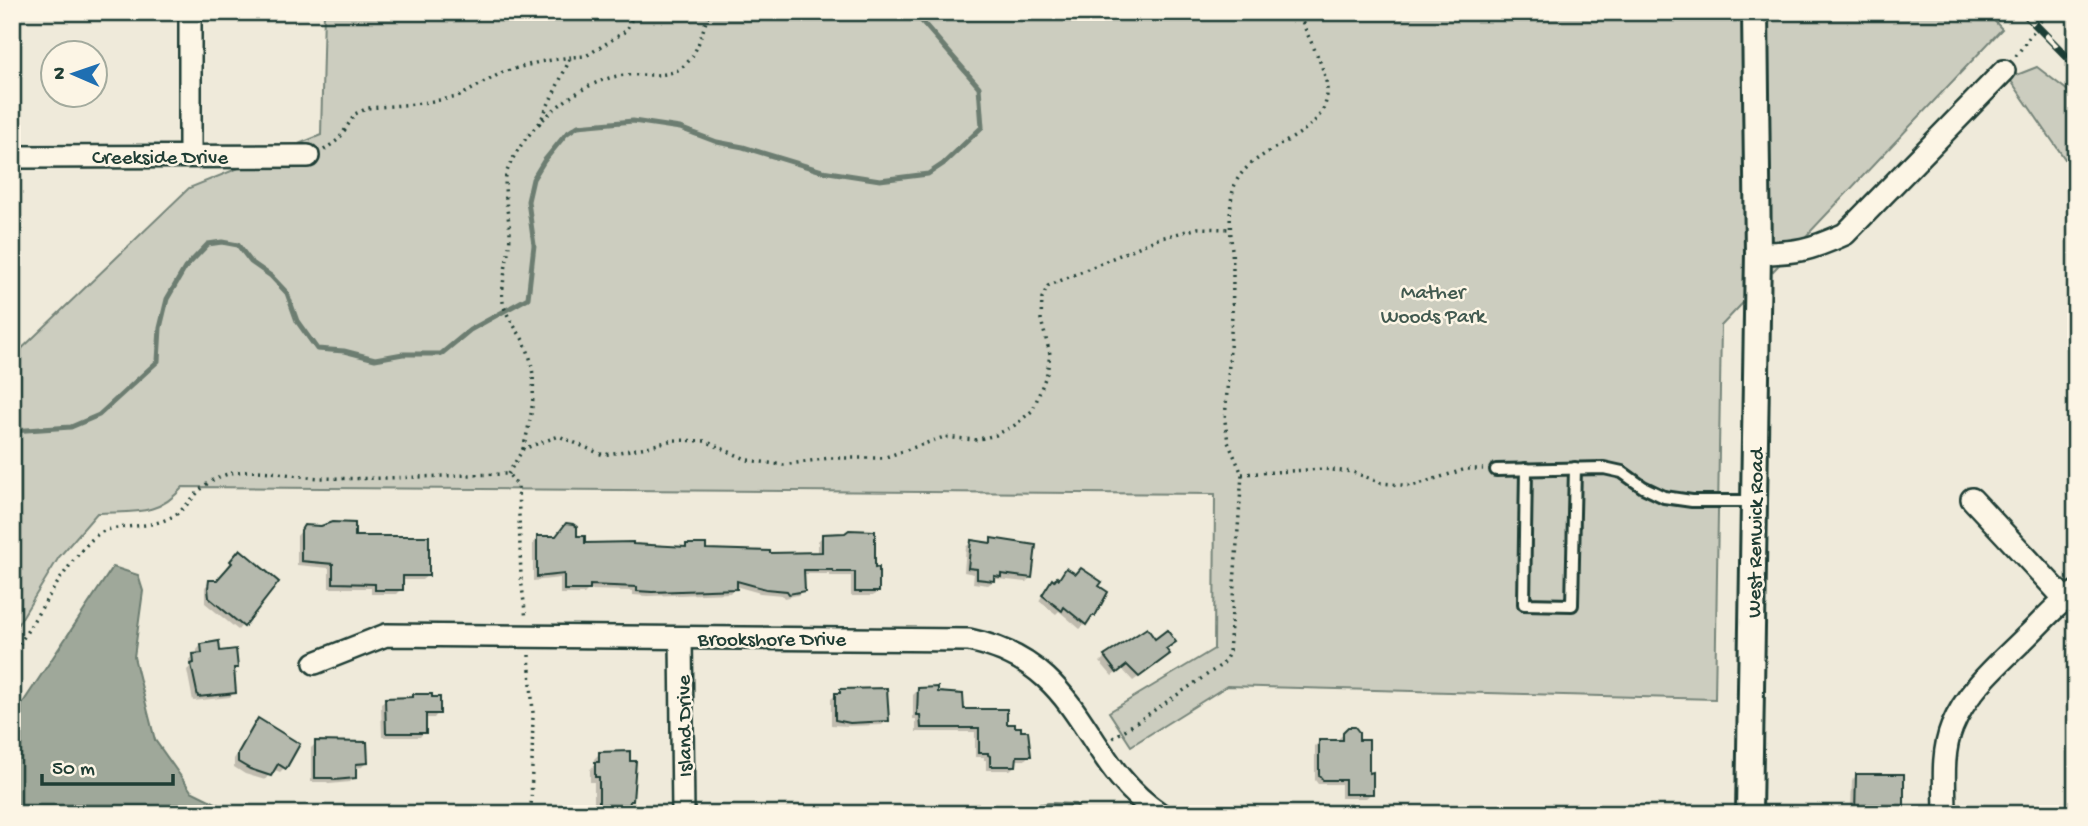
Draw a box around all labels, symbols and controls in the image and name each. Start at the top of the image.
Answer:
north arrow [38,38,108,108]
text: N [49,67,72,80]
street label: Creekside Drive [92,147,229,172]
park label: Mather Woods Park [1381,282,1488,331]
street label: West Renwick Road [1744,446,1772,618]
street label: Brookshore Drive [697,629,847,654]
street label: Island Drive [673,674,700,777]
scale bar [42,742,173,786]
text: 50 m [52,758,95,783]

